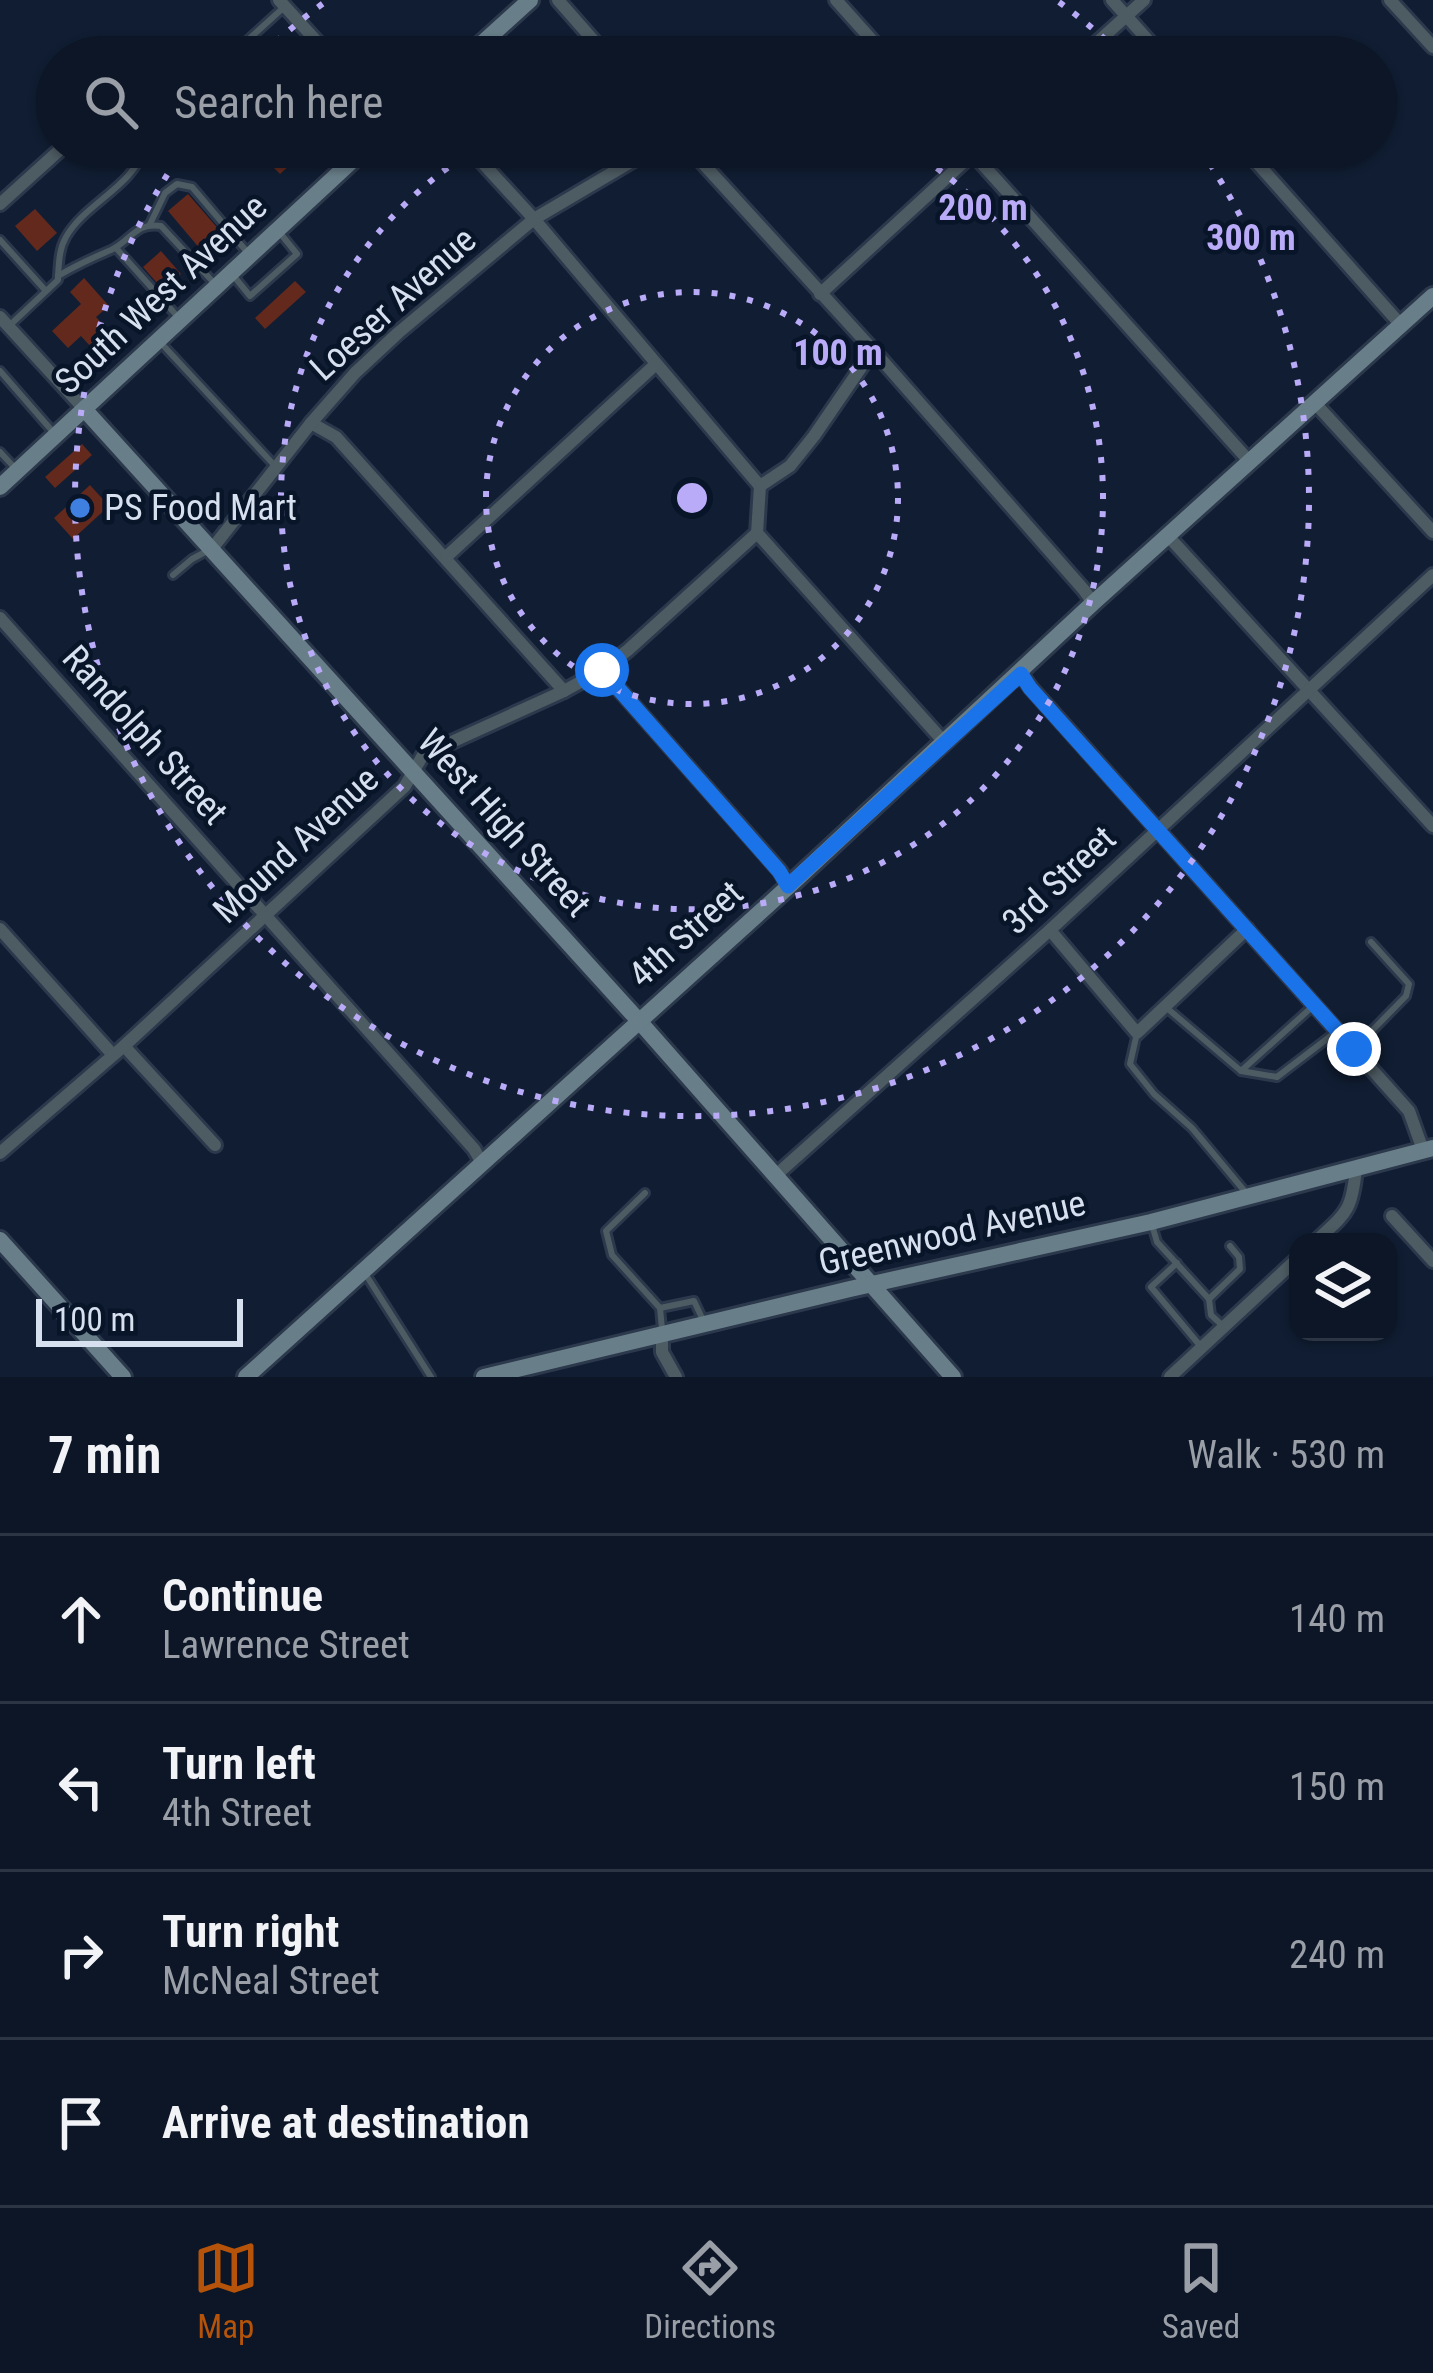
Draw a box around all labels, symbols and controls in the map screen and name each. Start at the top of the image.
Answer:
search box [36,36,1397,168]
icon: search [78,69,144,135]
text: Search here [174,76,383,129]
street label: South West Avenue [47,185,275,403]
text: 200 m [938,187,1028,229]
text: 300 m [1206,217,1296,259]
street label: Loeser Avenue [302,219,484,389]
text: 100 m [793,332,883,374]
centre of rings [671,477,713,519]
place label: PS Food Mart [104,487,297,529]
marker: PS Food Mart [67,495,93,521]
street label: Randolph Street [54,637,236,833]
route start [575,643,629,697]
street label: West High Street [409,721,599,925]
street label: Mound Avenue [205,758,387,932]
street label: 3rd Street [994,817,1124,943]
street label: 4th Street [621,872,751,996]
route end [1327,1022,1381,1076]
street label: Greenwood Avenue [815,1182,1089,1284]
map controls [1289,1233,1397,1341]
button: layers [1289,1233,1397,1341]
scale bar [36,1293,243,1346]
text: 100 m [54,1300,135,1339]
text: 7 min [48,1426,161,1485]
text: Walk · 530 m [1187,1432,1385,1478]
text: Continue [162,1569,323,1622]
icon: ahead [48,1586,114,1652]
text: 140 m [1289,1596,1385,1642]
text: Lawrence Street [162,1622,410,1668]
text: Turn left [162,1737,316,1790]
icon: left [48,1754,114,1820]
text: 150 m [1289,1764,1385,1810]
text: 4th Street [162,1790,312,1836]
text: Turn right [162,1905,339,1958]
icon: right [48,1922,114,1988]
text: 240 m [1289,1932,1385,1978]
text: McNeal Street [162,1958,380,2004]
icon: arrive [48,2090,114,2156]
text: Arrive at destination [162,2096,530,2149]
tab: Map [193,2235,259,2346]
tab: Directions [644,2235,776,2346]
tab: Saved [1162,2235,1240,2346]

